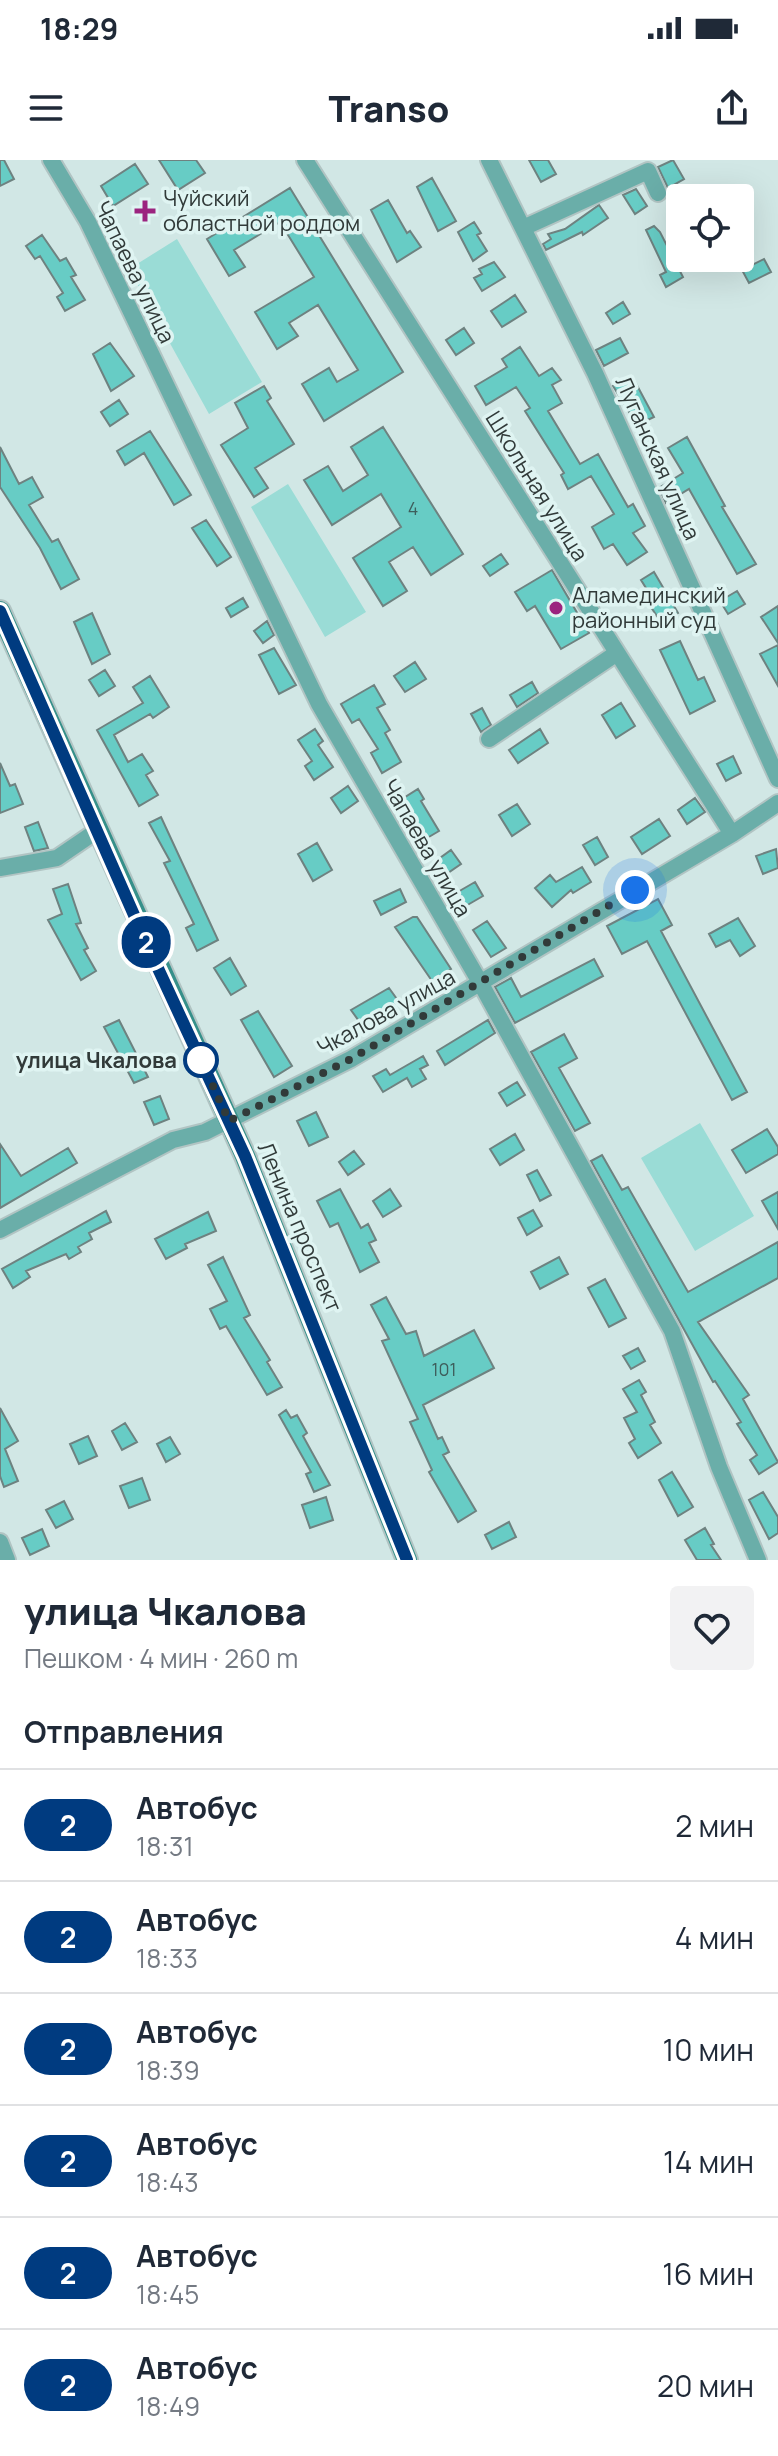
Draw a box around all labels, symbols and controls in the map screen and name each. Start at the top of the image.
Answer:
text: 18:29 [40,8,118,49]
text: Transo [329,84,449,133]
icon: menu [24,86,68,130]
icon: share [710,86,754,130]
place label: Чуйский областной роддом [163,183,360,238]
map controls [666,184,754,272]
button: locate [666,184,754,272]
street label: Чапаева улица [88,196,182,348]
marker: Чуйский областной роддом [134,200,156,222]
street label: Луганская улица [608,371,708,545]
street label: Школьная улица [479,405,595,567]
house number: 4 [408,496,418,520]
place label: Аламединский районный суд [572,580,726,635]
marker: Аламединский районный суд [547,599,565,617]
street label: Чапаева улица [375,774,479,922]
your location [615,870,655,910]
line badge: 2 [120,916,172,968]
text: 2 [138,923,154,961]
street label: Чкалова улица [312,962,460,1062]
marker: улица Чкалова [184,1043,218,1077]
place label: улица Чкалова [16,1045,177,1075]
street label: Ленина проспект [251,1138,349,1316]
house number: 101 [431,1357,457,1381]
text: улица Чкалова [24,1584,307,1636]
button: heart [670,1586,754,1670]
text: Пешком · 4 мин · 260 m [24,1640,298,1676]
text: Отправления [24,1711,224,1752]
text: Автобус [136,1787,258,1828]
text: 2 мин [675,1805,754,1846]
text: 2 [60,1806,76,1844]
text: 18:31 [136,1828,194,1864]
text: Автобус [136,1899,258,1940]
text: 4 мин [675,1917,754,1958]
text: 2 [60,1918,76,1956]
text: 18:33 [136,1940,198,1976]
text: Автобус [136,2011,258,2052]
text: 10 мин [662,2029,754,2070]
text: 2 [60,2030,76,2068]
text: 18:39 [136,2052,200,2088]
text: Автобус [136,2123,258,2164]
text: 14 мин [663,2141,754,2182]
text: 2 [60,2142,76,2180]
text: 18:43 [136,2164,199,2200]
text: Автобус [136,2235,258,2276]
text: 16 мин [662,2253,754,2294]
text: 2 [60,2254,76,2292]
text: 18:45 [136,2276,199,2312]
text: Автобус [136,2347,258,2388]
text: 20 мин [657,2365,754,2406]
text: 2 [60,2366,76,2404]
text: 18:49 [136,2388,200,2424]

